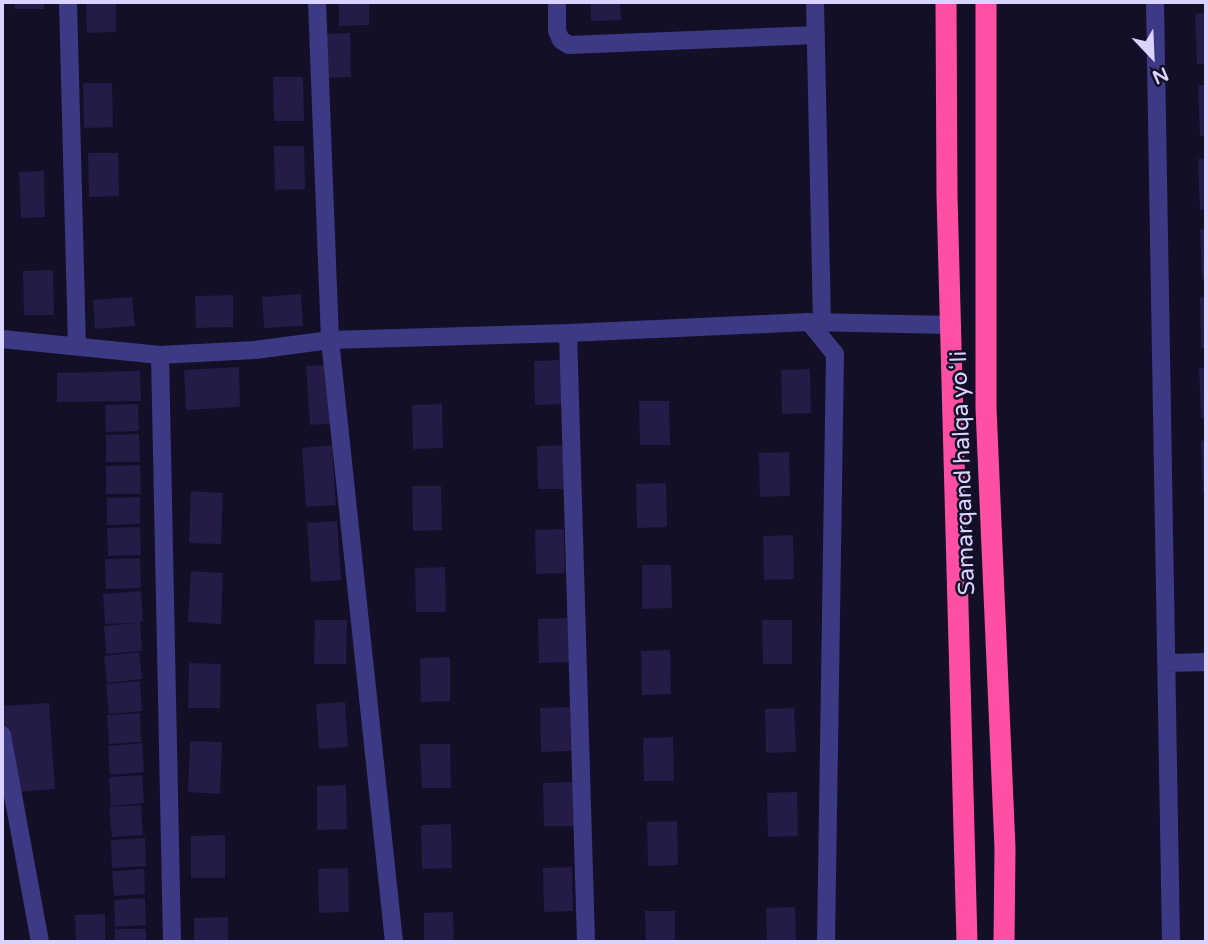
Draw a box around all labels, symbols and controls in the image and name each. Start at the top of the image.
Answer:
north arrow [1117,21,1187,91]
text: N [1149,62,1172,88]
street label: Samarqand halqa yoʻli [946,350,982,596]

